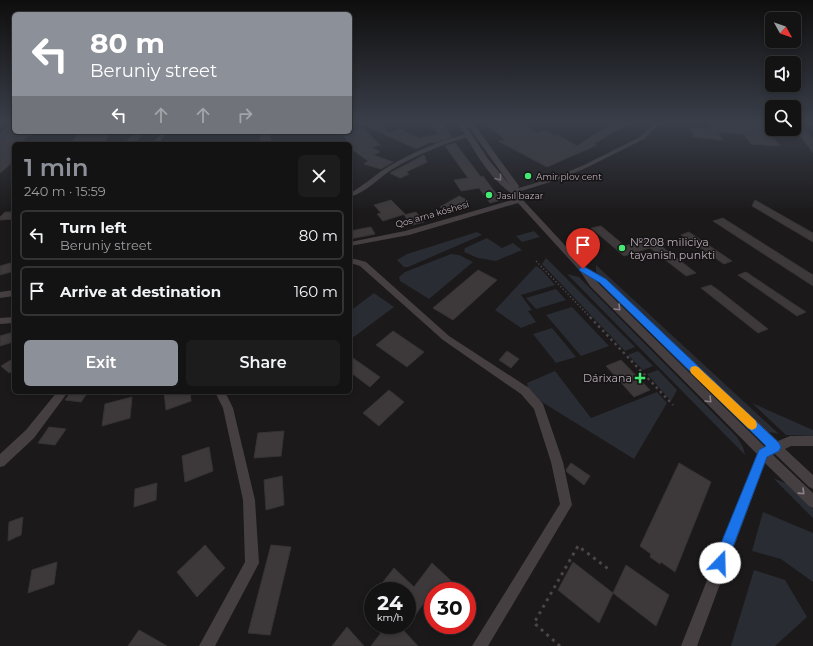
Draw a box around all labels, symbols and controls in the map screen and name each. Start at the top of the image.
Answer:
north arrow [765,12,801,48]
map controls [765,12,801,136]
text: 80 m [90,26,165,60]
icon: left [24,28,76,80]
button: sound [765,56,801,92]
text: Beruniy street [90,60,217,82]
button: search [765,100,801,136]
icon: left [108,104,130,126]
icon: ahead [150,104,172,126]
icon: ahead [192,104,214,126]
icon: right [234,104,256,126]
text: 1 min [24,153,88,182]
button: close [298,155,340,197]
marker: Amir plov cent [523,171,533,181]
place label: Amir plov cent [536,171,602,182]
one-way arrow [494,174,501,181]
text: 240 m · 15:59 [24,183,106,199]
marker: Jasıl bazar [484,190,494,200]
place label: Jasıl bazar [496,190,544,201]
street label: Qos arna kóshesi [394,198,470,230]
text: Turn left [60,218,127,237]
icon: left [26,224,48,246]
text: 80 m [299,226,338,245]
pin [566,228,600,269]
icon: arrive [572,234,594,256]
place label: №208 miliciya tayanish punkti [630,235,715,262]
text: Beruniy street [60,237,152,253]
marker: №208 miliciya tayanish punkti [617,243,627,253]
icon: arrive [26,280,48,302]
text: Arrive at destination [60,282,221,301]
text: 160 m [294,282,338,301]
one-way arrow [613,303,621,311]
button: Exit [24,340,178,386]
button: Share [186,340,340,386]
place label: Dárixana [583,371,632,385]
marker: Dárixana [635,373,645,383]
one-way arrow [705,395,712,403]
one-way arrow [797,487,805,495]
position arrow [699,542,741,584]
speed limit sign: 30 [424,582,476,634]
text: 24 [377,591,403,615]
text: km/h [377,611,403,624]

